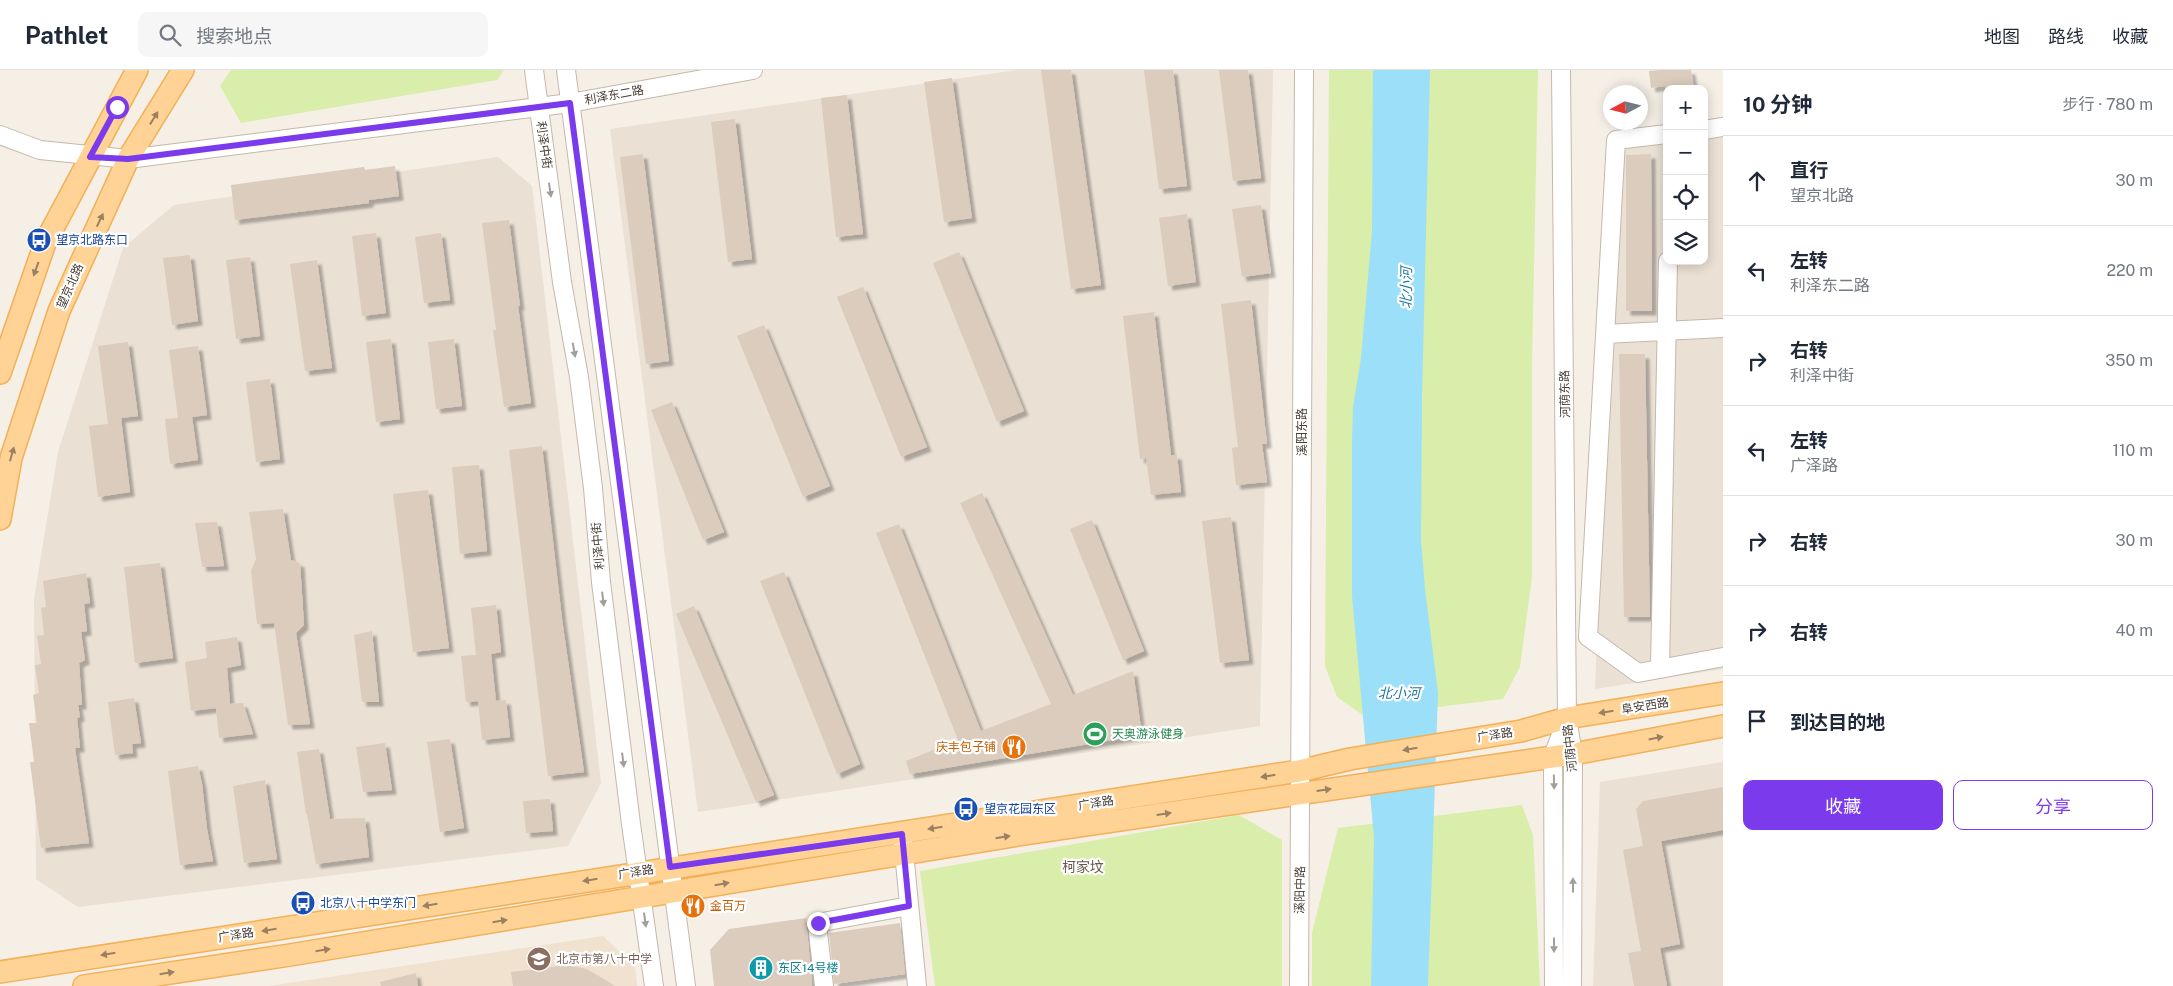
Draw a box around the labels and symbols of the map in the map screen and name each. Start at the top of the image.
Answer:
street label: 利泽东二路 [583,83,645,107]
north arrow [1603,85,1648,130]
route start [106,96,129,119]
one-way arrow [149,111,158,124]
street label: 利泽中街 [534,120,554,170]
one-way arrow [546,182,554,198]
one-way arrow [96,213,105,228]
bus stop icon: 望京北路东口 [26,227,52,253]
place label: 望京北路东口 [56,233,128,247]
street label: 望京北路 [54,261,86,311]
one-way arrow [32,262,39,277]
water label: 北小河 [1398,264,1414,309]
one-way arrow [571,343,579,359]
street label: 河荫东路 [1558,370,1572,418]
street label: 溪阳东路 [1295,408,1309,456]
one-way arrow [9,446,17,461]
street label: 利泽中街 [589,521,607,571]
one-way arrow [599,591,607,607]
water label: 北小河 [1378,685,1423,701]
street label: 阜安西路 [1620,695,1670,717]
one-way arrow [1597,709,1613,717]
sports icon: 天奥游泳健身 [1082,721,1108,747]
street label: 河荫中路 [1561,723,1579,773]
street label: 广泽路 [1476,725,1514,745]
place label: 天奥游泳健身 [1112,727,1184,741]
restaurant icon: 庆丰包子铺 [1001,734,1027,760]
one-way arrow [1648,734,1664,742]
place label: 庆丰包子铺 [936,740,996,754]
one-way arrow [1402,745,1418,753]
one-way arrow [619,752,627,768]
one-way arrow [1260,772,1276,780]
one-way arrow [1550,774,1558,790]
one-way arrow [1317,786,1333,794]
street label: 广泽路 [1077,793,1115,813]
bus stop icon: 望京花园东区 [953,796,979,822]
place label: 望京花园东区 [984,802,1056,816]
one-way arrow [1156,809,1172,817]
one-way arrow [927,825,943,833]
one-way arrow [995,833,1011,841]
district label: 柯家坟 [1062,859,1104,875]
street label: 广泽路 [617,862,655,882]
street label: 溪阳中路 [1293,866,1307,914]
one-way arrow [582,876,598,884]
one-way arrow [1569,877,1577,893]
one-way arrow [714,880,730,888]
bus stop icon: 北京八十中学东门 [290,890,316,916]
restaurant icon: 金百万 [680,893,706,919]
place label: 北京八十中学东门 [320,896,416,910]
place label: 金百万 [710,899,746,913]
one-way arrow [421,902,437,910]
route end [807,912,830,935]
one-way arrow [642,913,650,929]
one-way arrow [493,916,509,924]
street label: 广泽路 [217,925,255,945]
one-way arrow [261,927,277,935]
one-way arrow [1550,937,1558,953]
one-way arrow [315,945,331,953]
school or university icon: 北京市第八十中学 [526,946,552,972]
one-way arrow [100,951,116,959]
place label: 北京市第八十中学 [556,952,652,966]
building icon: 东区14号楼 [748,955,774,981]
place label: 东区14号楼 [778,961,838,975]
one-way arrow [160,969,176,977]

